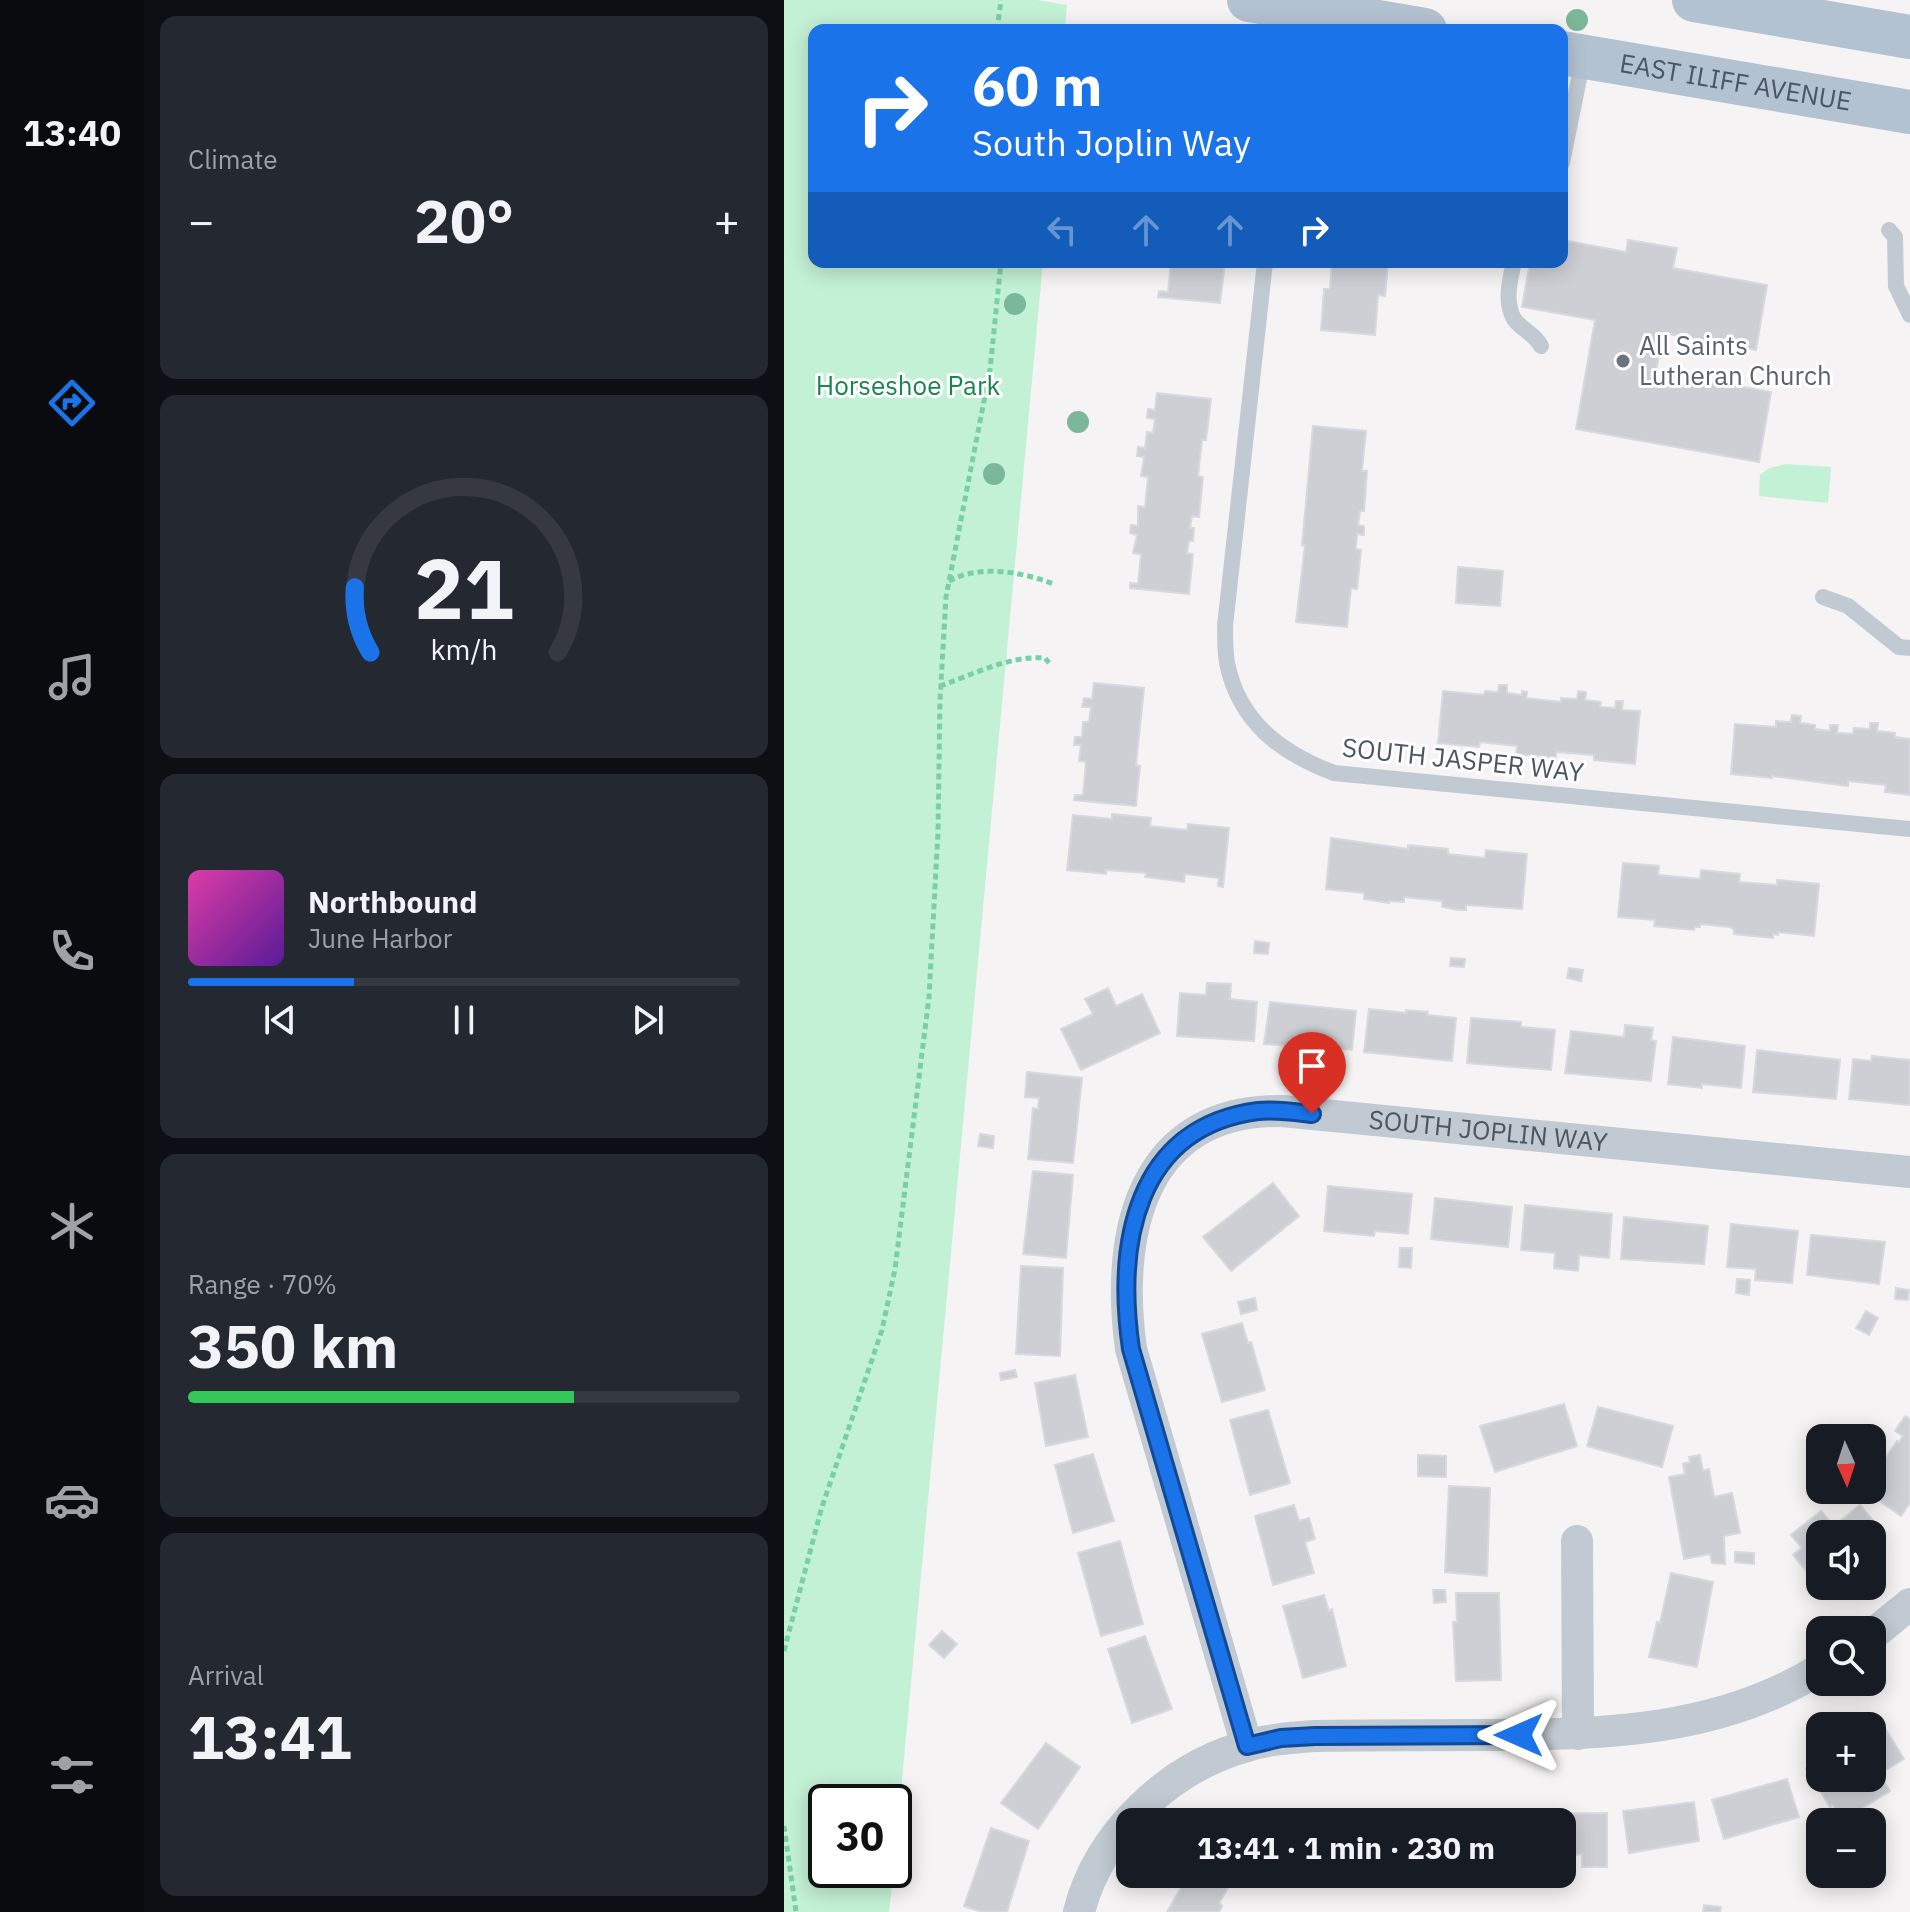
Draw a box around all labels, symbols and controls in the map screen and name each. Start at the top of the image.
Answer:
street label: EAST ILIFF AVENUE [1617,45,1854,118]
text: 60 m [972,49,1102,121]
icon: right [840,56,944,160]
text: 13:40 [23,109,121,156]
text: South Joplin Way [972,119,1251,166]
text: Climate [188,142,278,176]
text: 20° [414,181,514,260]
text: − [188,192,214,249]
text: + [714,192,740,249]
icon: left [1040,208,1084,252]
icon: ahead [1124,208,1168,252]
icon: ahead [1208,208,1252,252]
icon: right [1292,208,1336,252]
place label: All Saints Lutheran Church [1639,328,1832,392]
marker: All Saints Lutheran Church [1614,352,1632,370]
park label: Horseshoe Park [816,368,1001,402]
icon: directions [44,375,100,431]
text: 21 [414,533,514,641]
text: km/h [430,631,498,668]
icon: music [44,649,100,705]
street label: SOUTH JASPER WAY [1341,729,1586,789]
text: Northbound [308,882,477,921]
text: June Harbor [308,921,452,955]
icon: phone [44,923,100,979]
icon: previous [258,998,302,1042]
icon: pause [442,998,486,1042]
icon: next [626,998,670,1042]
pin [1278,1032,1346,1114]
icon: arrive [1290,1044,1334,1088]
street label: SOUTH JOPLIN WAY [1367,1102,1610,1159]
icon: climate [44,1198,100,1254]
text: Range · 70% [188,1267,337,1301]
text: 350 km [188,1306,398,1385]
north arrow [1806,1424,1886,1504]
map controls [1806,1424,1886,1888]
icon: car [44,1472,100,1528]
button: sound [1806,1520,1886,1600]
button: search [1806,1616,1886,1696]
text: Arrival [188,1658,264,1692]
position arrow [1477,1693,1561,1777]
text: 13:41 [188,1697,352,1776]
button: + [1806,1712,1886,1792]
icon: filters [44,1747,100,1803]
speed limit sign: 30 [808,1784,912,1888]
button: − [1806,1808,1886,1888]
text: 13:41 · 1 min · 230 m [1197,1828,1495,1867]

